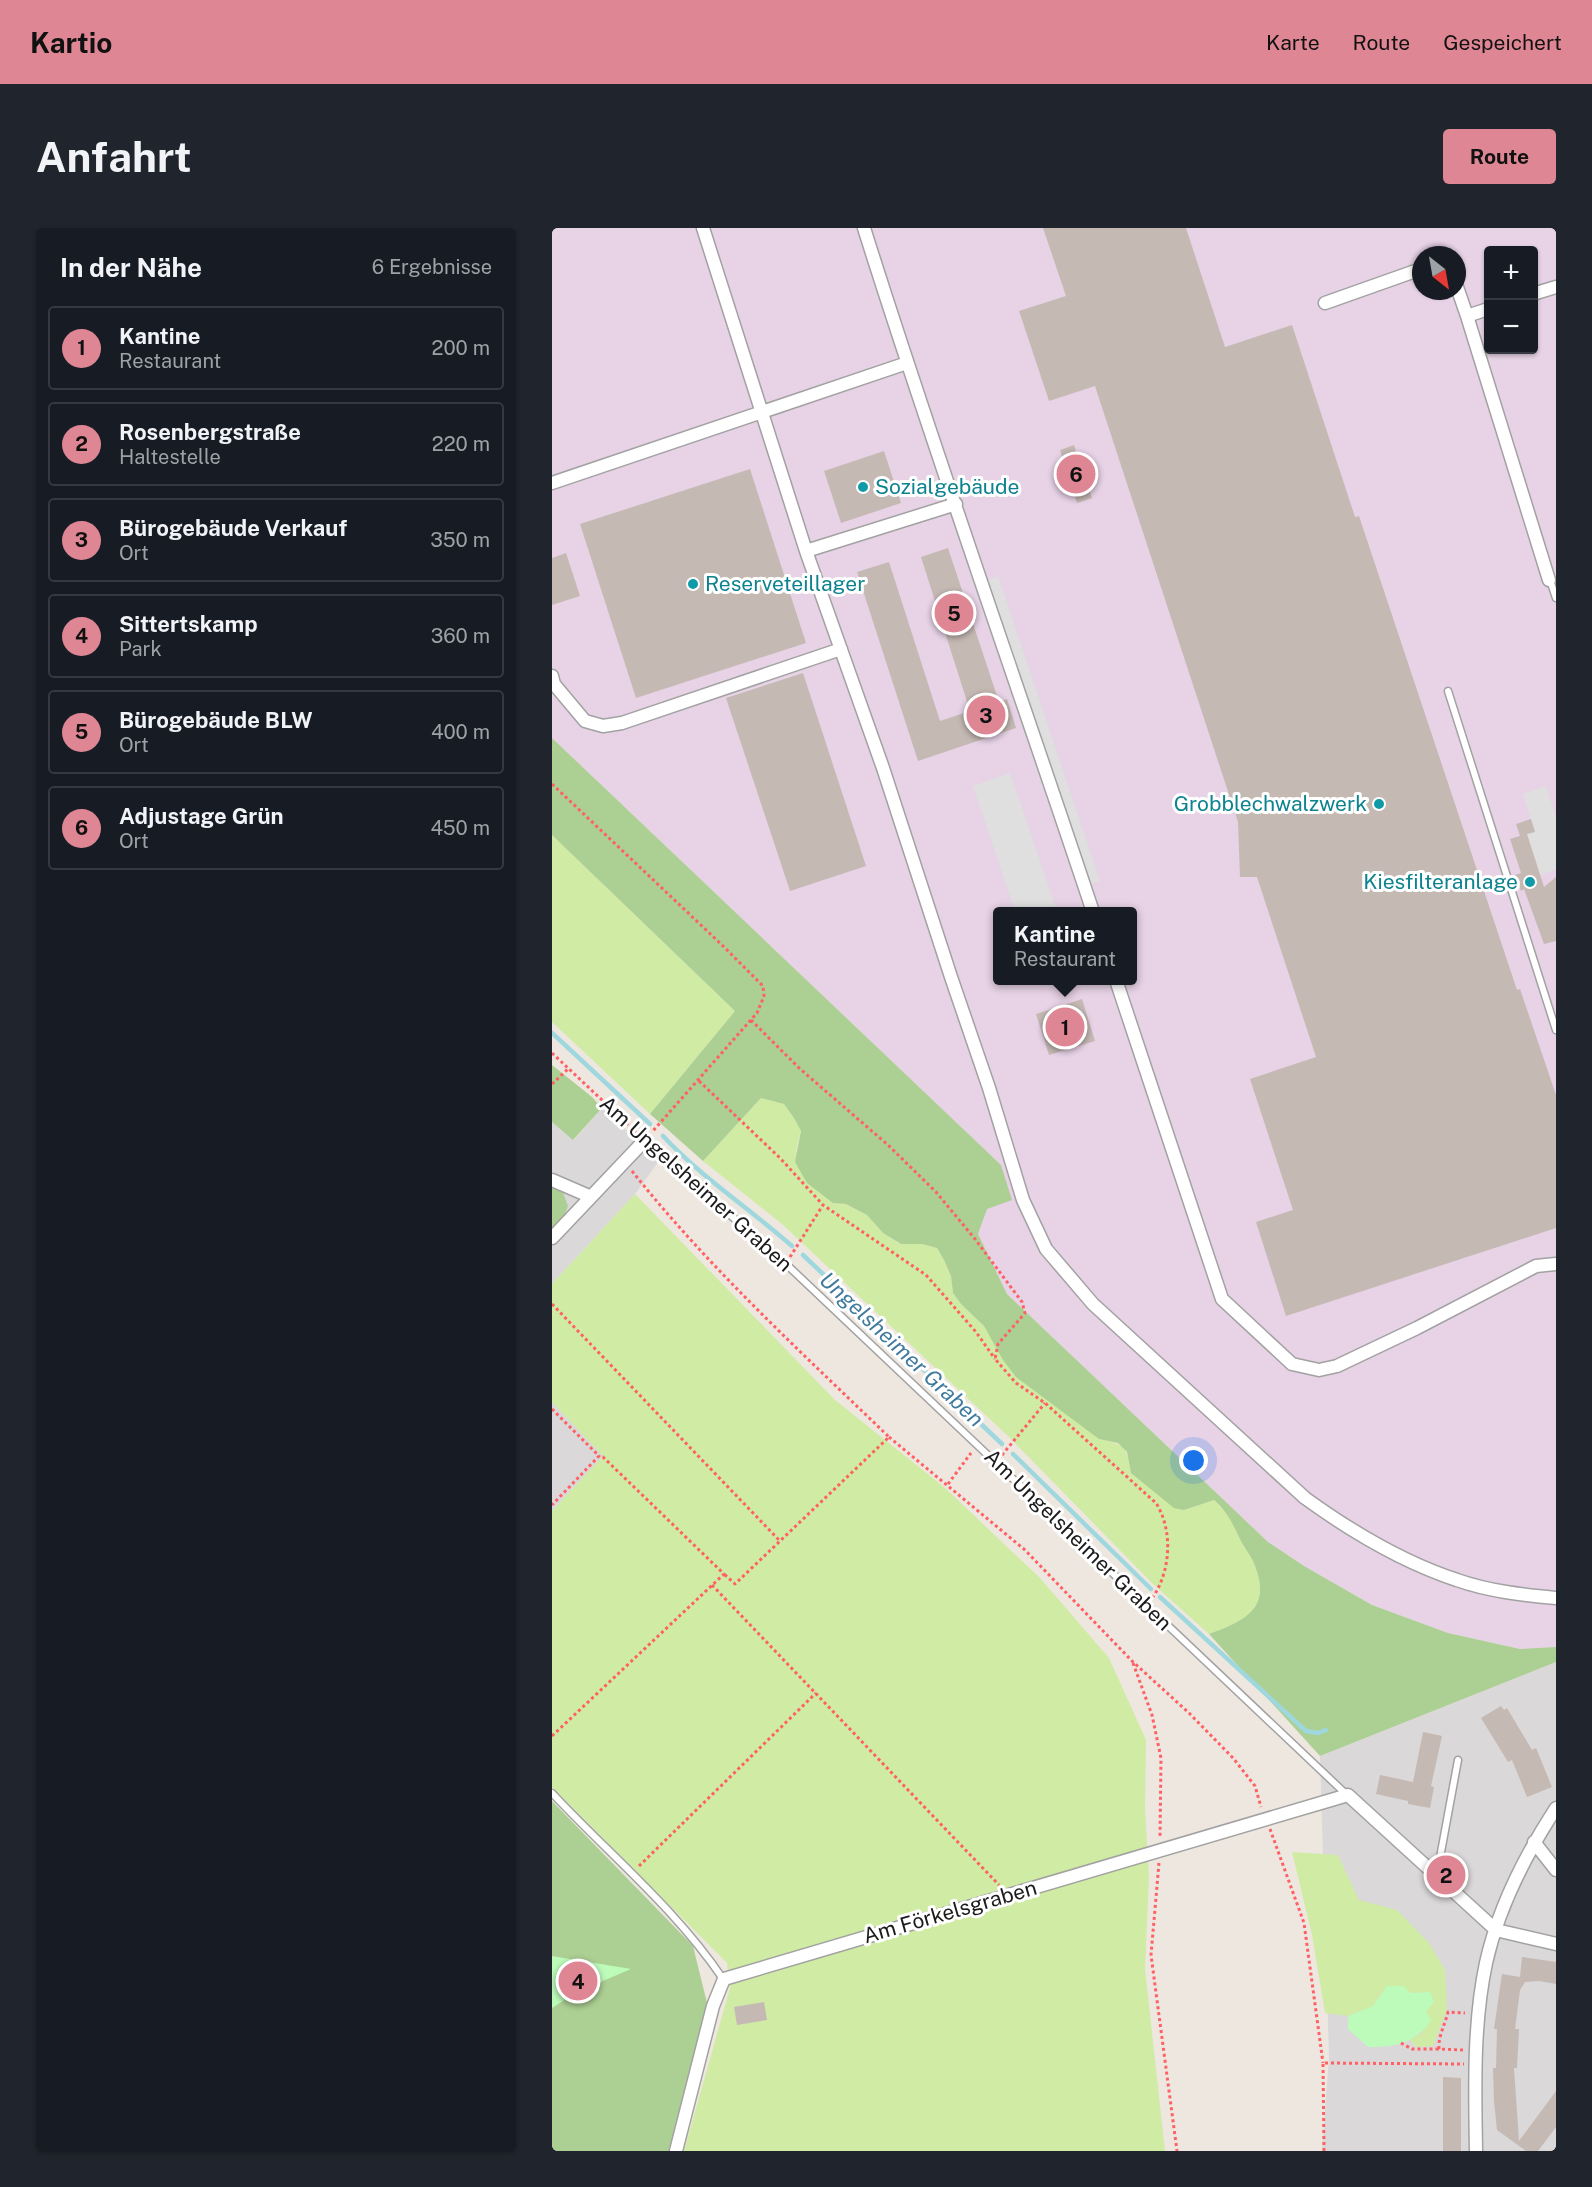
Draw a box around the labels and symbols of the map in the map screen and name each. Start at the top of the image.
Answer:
north arrow [1412,246,1466,300]
pin: 6 [1056,452,1096,496]
place label: Sozialgebäude [875,474,1019,499]
marker: Sozialgebäude [856,480,870,494]
place label: Reserveteillager [705,571,865,596]
marker: Reserveteillager [686,577,700,591]
pin: 5 [934,590,974,636]
pin: 3 [966,692,1006,738]
place label: Grobblechwalzwerk [1174,791,1367,816]
marker: Grobblechwalzwerk [1372,797,1386,811]
place label: Kiesfilteranlage [1363,869,1518,894]
marker: Kiesfilteranlage [1523,875,1537,889]
pin: 1 [1046,1004,1084,1050]
street label: Am Ungelsheimer Graben [595,1091,798,1277]
water label: Ungelsheimer Graben [815,1266,989,1432]
street label: Am Ungelsheimer Graben [980,1444,1177,1636]
your location [1179,1446,1208,1475]
pin: 2 [1426,1852,1466,1898]
street label: Am Förkelsgraben [860,1875,1039,1948]
pin: 4 [558,1958,598,2004]

